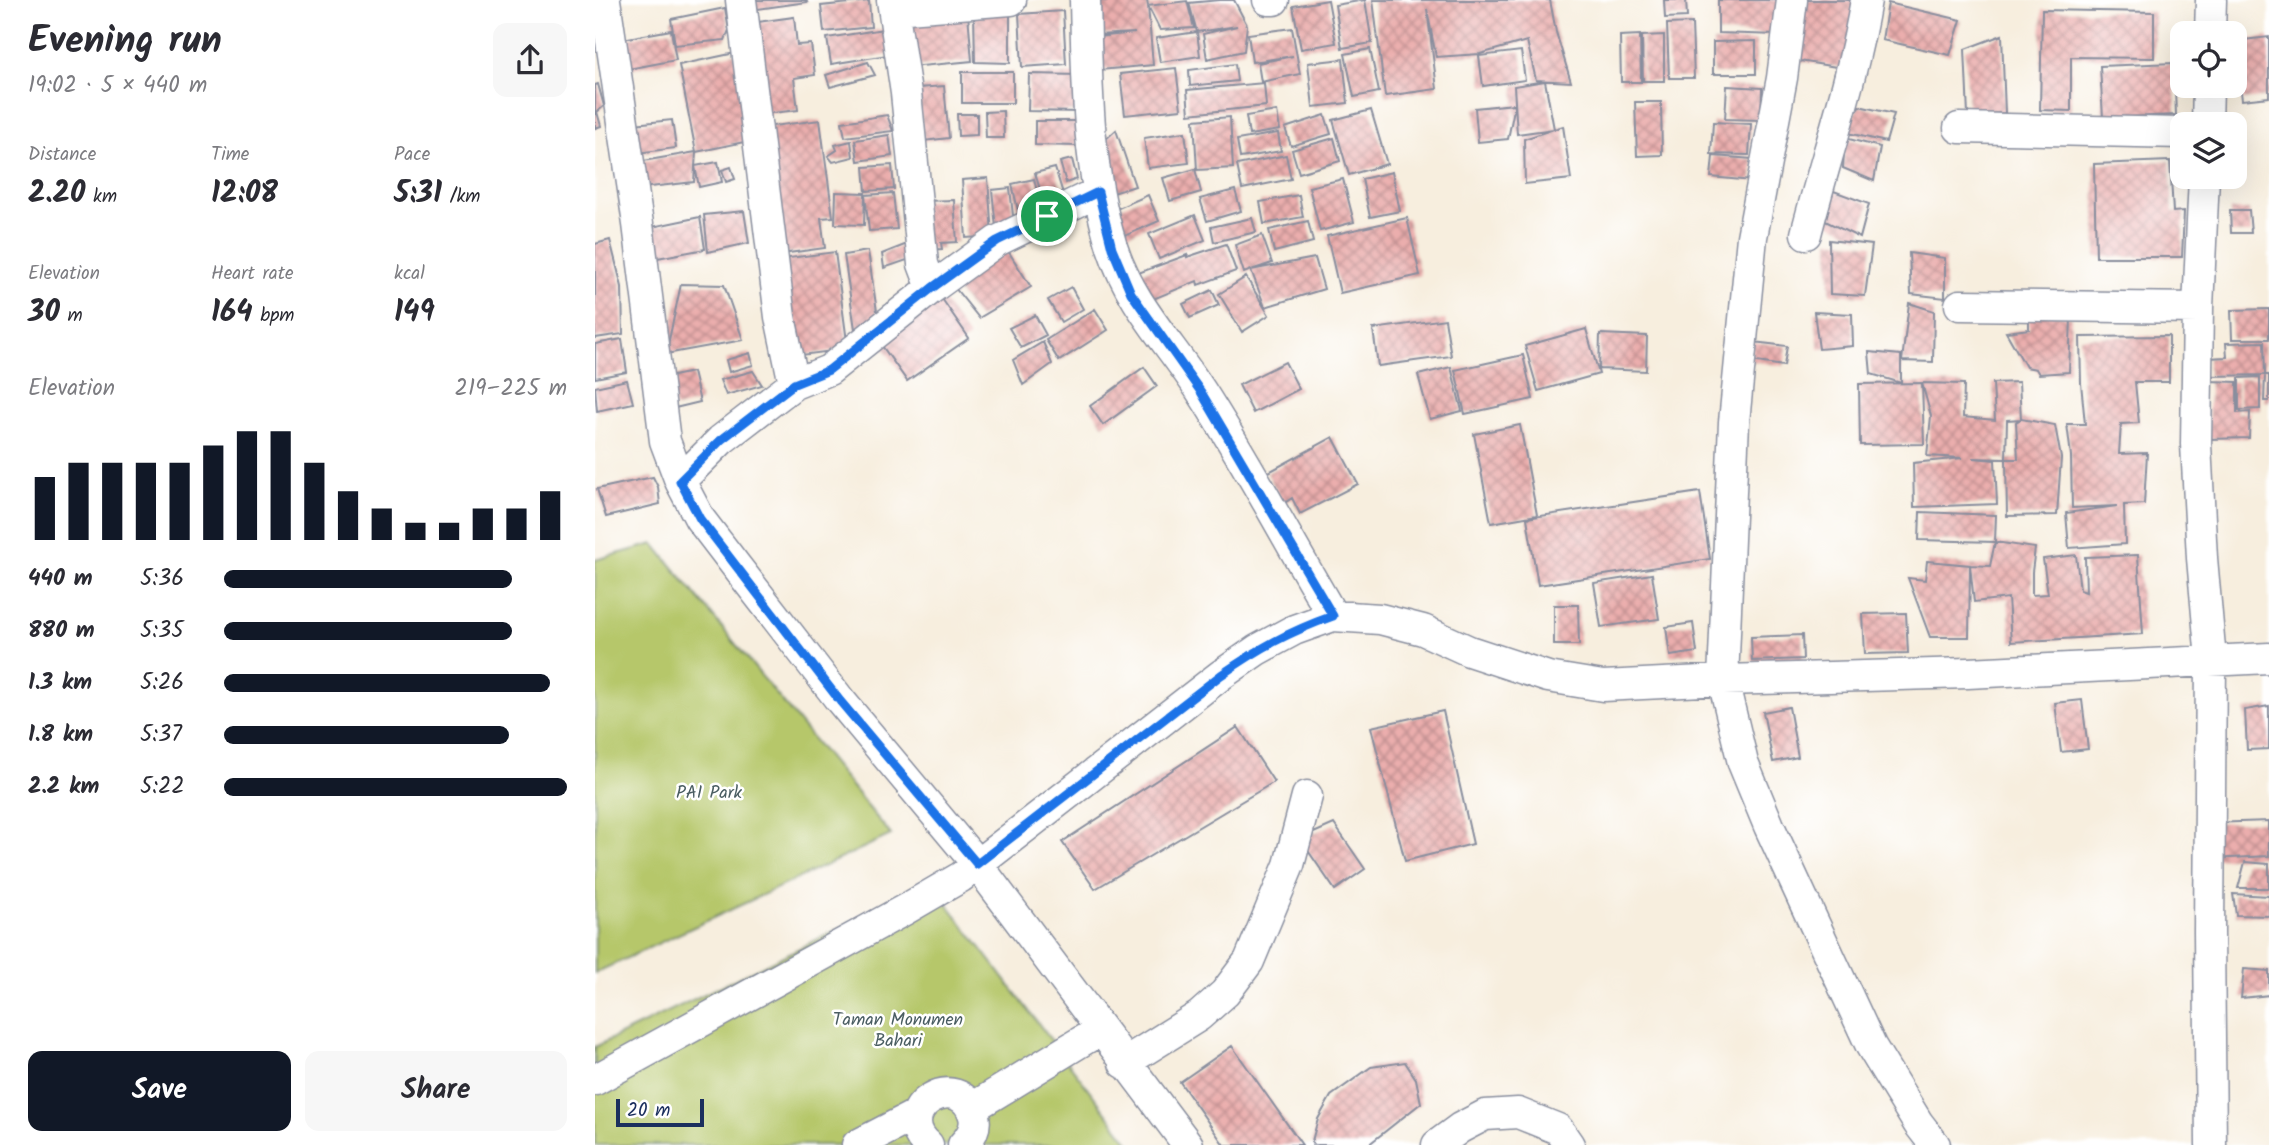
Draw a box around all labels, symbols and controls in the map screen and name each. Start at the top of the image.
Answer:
text: Evening run [28,12,222,72]
map controls [2170,21,2247,189]
button: locate [2170,21,2247,98]
button: share [493,23,567,97]
text: 19:02 · 5 × 440 m [28,68,207,104]
button: layers [2170,112,2247,189]
text: Distance [28,140,96,170]
text: Time [211,140,249,170]
text: Pace [394,140,430,170]
text: 2.20 [28,170,85,218]
text: 12:08 [211,170,278,218]
text: 5:31 [394,170,442,218]
text: km [85,182,117,212]
text: /km [442,182,480,212]
pin [1017,186,1077,246]
icon: arrive [1028,197,1066,235]
text: Elevation [28,259,100,289]
text: Heart rate [211,259,294,289]
text: kcal [394,259,425,289]
text: 30 [28,289,60,337]
text: 164 [211,289,253,337]
text: 149 [394,289,435,337]
text: m [60,301,83,331]
text: bpm [253,301,294,331]
text: Elevation [28,371,115,407]
text: 219–225 m [455,371,567,407]
text: 440 m [28,561,93,597]
text: 5:36 [140,561,184,597]
text: 880 m [28,613,95,649]
text: 5:35 [140,613,184,649]
text: 1.3 km [28,665,92,701]
text: 5:26 [140,665,184,701]
text: 1.8 km [28,717,93,753]
text: 5:37 [140,717,182,753]
text: 2.2 km [28,769,99,805]
text: 5:22 [140,769,185,805]
park label: PAI Park [676,779,743,808]
park label: Taman Monumen Bahari [833,1006,963,1056]
button: Save [28,1051,291,1131]
button: Share [305,1051,567,1131]
scale bar [616,1096,703,1128]
text: 20 m [627,1096,670,1126]

